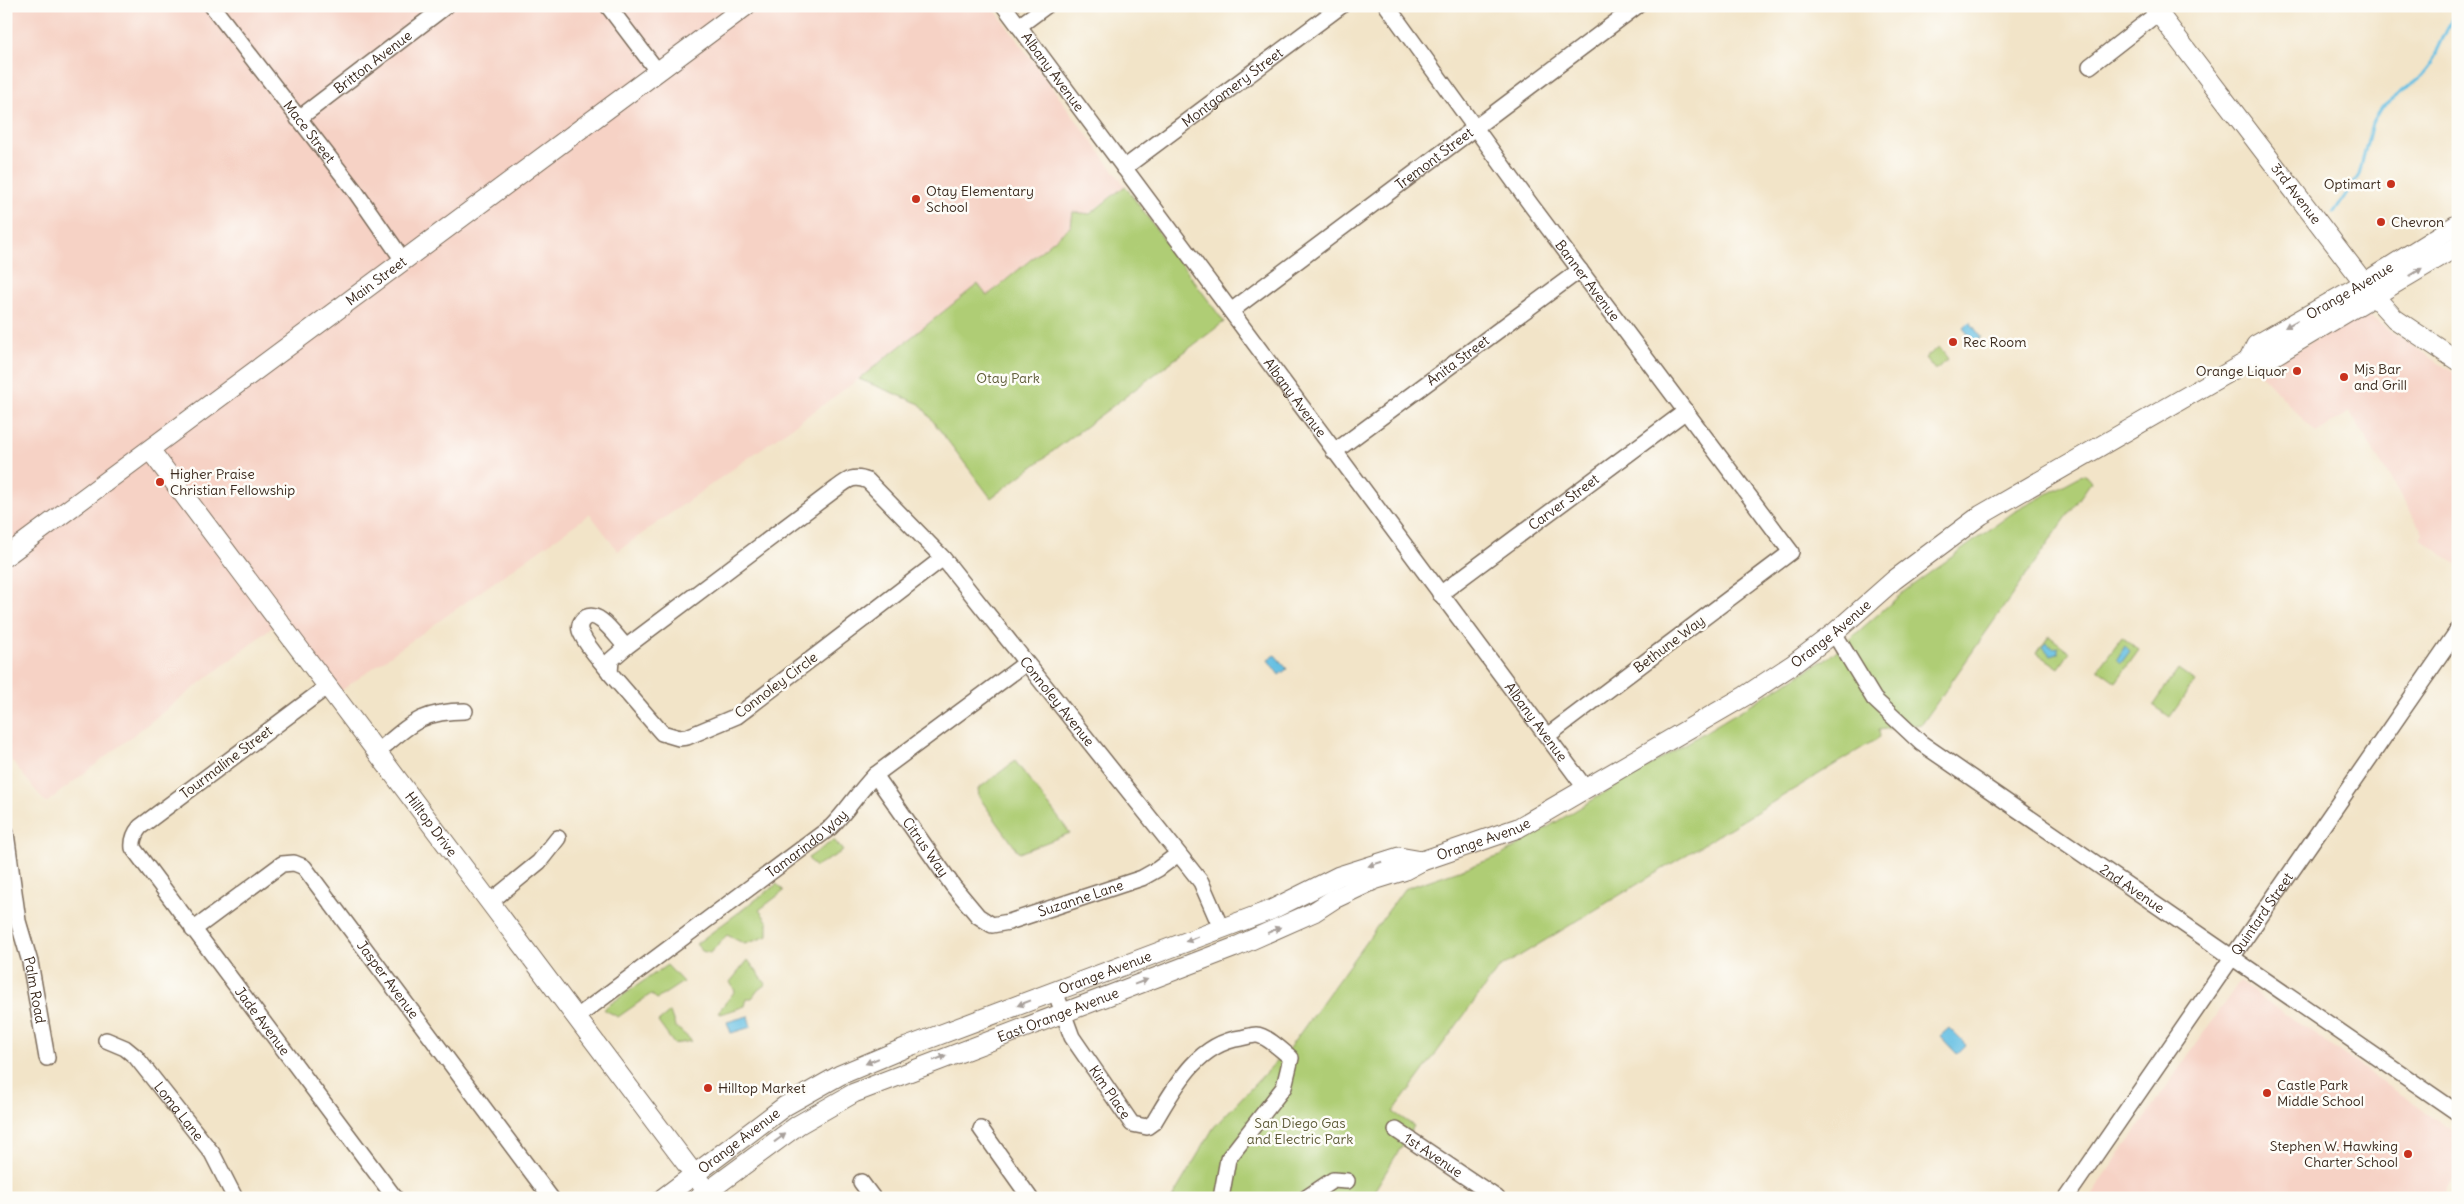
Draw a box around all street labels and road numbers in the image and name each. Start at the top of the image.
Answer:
street label: Britton Avenue [330,26,415,98]
street label: Albany Avenue [1018,29,1088,115]
street label: Montgomery Street [1178,43,1287,131]
street label: Mace Street [279,97,339,167]
street label: Tremont Street [1392,123,1477,194]
street label: 3rd Avenue [2267,160,2325,228]
street label: Banner Avenue [1551,236,1624,325]
street label: Main Street [342,252,410,309]
street label: Orange Avenue [2303,258,2396,323]
street label: Anita Street [1423,331,1493,390]
street label: Albany Avenue [1260,354,1330,441]
street label: Carver Street [1525,470,1603,534]
street label: Orange Avenue [1787,596,1875,672]
street label: Bethune Way [1630,611,1708,677]
street label: Connoley Circle [731,648,821,722]
street label: Connoley Avenue [1016,653,1098,750]
street label: Albany Avenue [1501,679,1571,765]
street label: Tourmaline Street [176,721,276,803]
street label: Hilltop Drive [401,788,461,860]
street label: Tamarindo Way [762,806,851,881]
street label: Citrus Way [898,814,953,880]
street label: Orange Avenue [1434,814,1534,864]
street label: 2nd Avenue [2096,860,2168,917]
street label: Quintard Street [2227,869,2297,959]
street label: Suzanne Lane [1036,876,1126,921]
street label: Jasper Avenue [353,937,423,1022]
street label: Orange Avenue [1056,947,1154,998]
street label: Palm Road [20,954,50,1025]
street label: Jade Avenue [231,983,294,1059]
street label: East Orange Avenue [995,984,1121,1046]
street label: Kim Place [1085,1062,1135,1122]
street label: Loma Lane [150,1078,208,1144]
street label: Orange Avenue [694,1104,783,1178]
street label: 1st Avenue [1401,1129,1466,1181]

